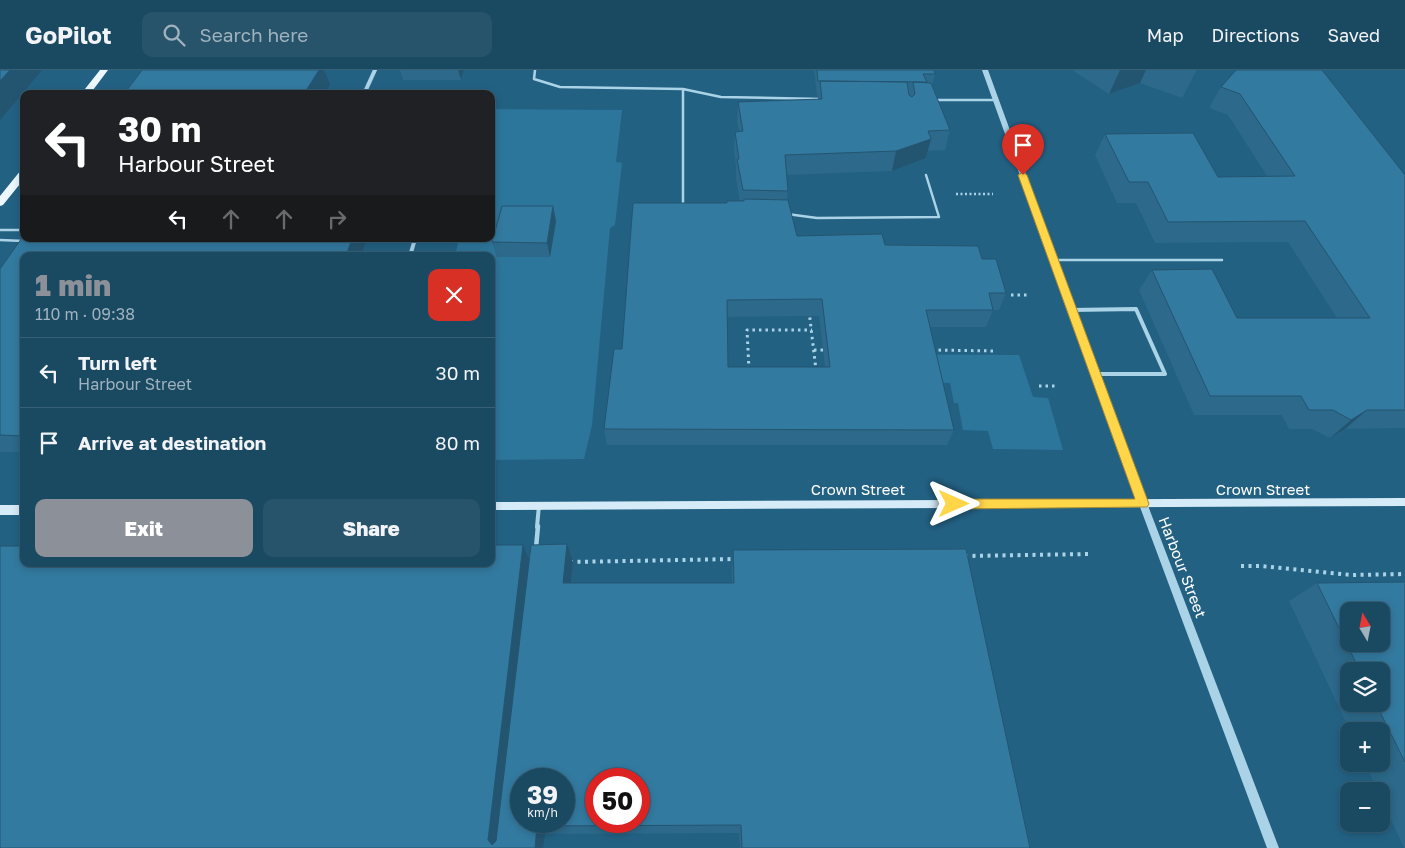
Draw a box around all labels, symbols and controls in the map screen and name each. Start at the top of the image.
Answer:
search box [142,12,492,57]
text: GoPilot [25,20,112,49]
icon: search [160,21,188,49]
text: Search here [200,23,308,46]
text: Map [1147,24,1183,46]
text: Directions [1211,24,1299,46]
text: Saved [1327,24,1380,46]
text: 30 m [118,108,201,150]
icon: left [35,110,100,175]
pin [1002,124,1044,175]
icon: arrive [1009,131,1037,159]
text: Harbour Street [118,150,275,177]
icon: left [164,205,192,233]
icon: ahead [217,205,245,233]
icon: ahead [270,205,298,233]
icon: right [323,205,351,233]
text: 1 min [35,267,111,303]
button: close [428,269,480,321]
text: 110 m · 09:38 [35,304,135,324]
text: Turn left [78,351,157,374]
icon: left [35,359,63,387]
text: 30 m [436,361,480,384]
text: Harbour Street [78,374,192,394]
icon: arrive [35,429,63,457]
text: Arrive at destination [78,431,266,454]
text: 80 m [435,431,480,454]
position arrow [927,477,979,529]
street label: Crown Street [811,480,905,498]
street label: Crown Street [1216,480,1310,498]
button: Exit [35,499,253,557]
button: Share [263,499,480,557]
street label: Harbour Street [1155,514,1211,620]
north arrow [1340,602,1390,652]
map controls [1340,602,1390,832]
button: layers [1340,662,1390,712]
button: + [1340,722,1390,772]
speed limit sign: 50 [585,768,650,833]
text: 39 [527,779,558,810]
button: − [1340,782,1390,832]
text: km/h [527,805,558,820]

